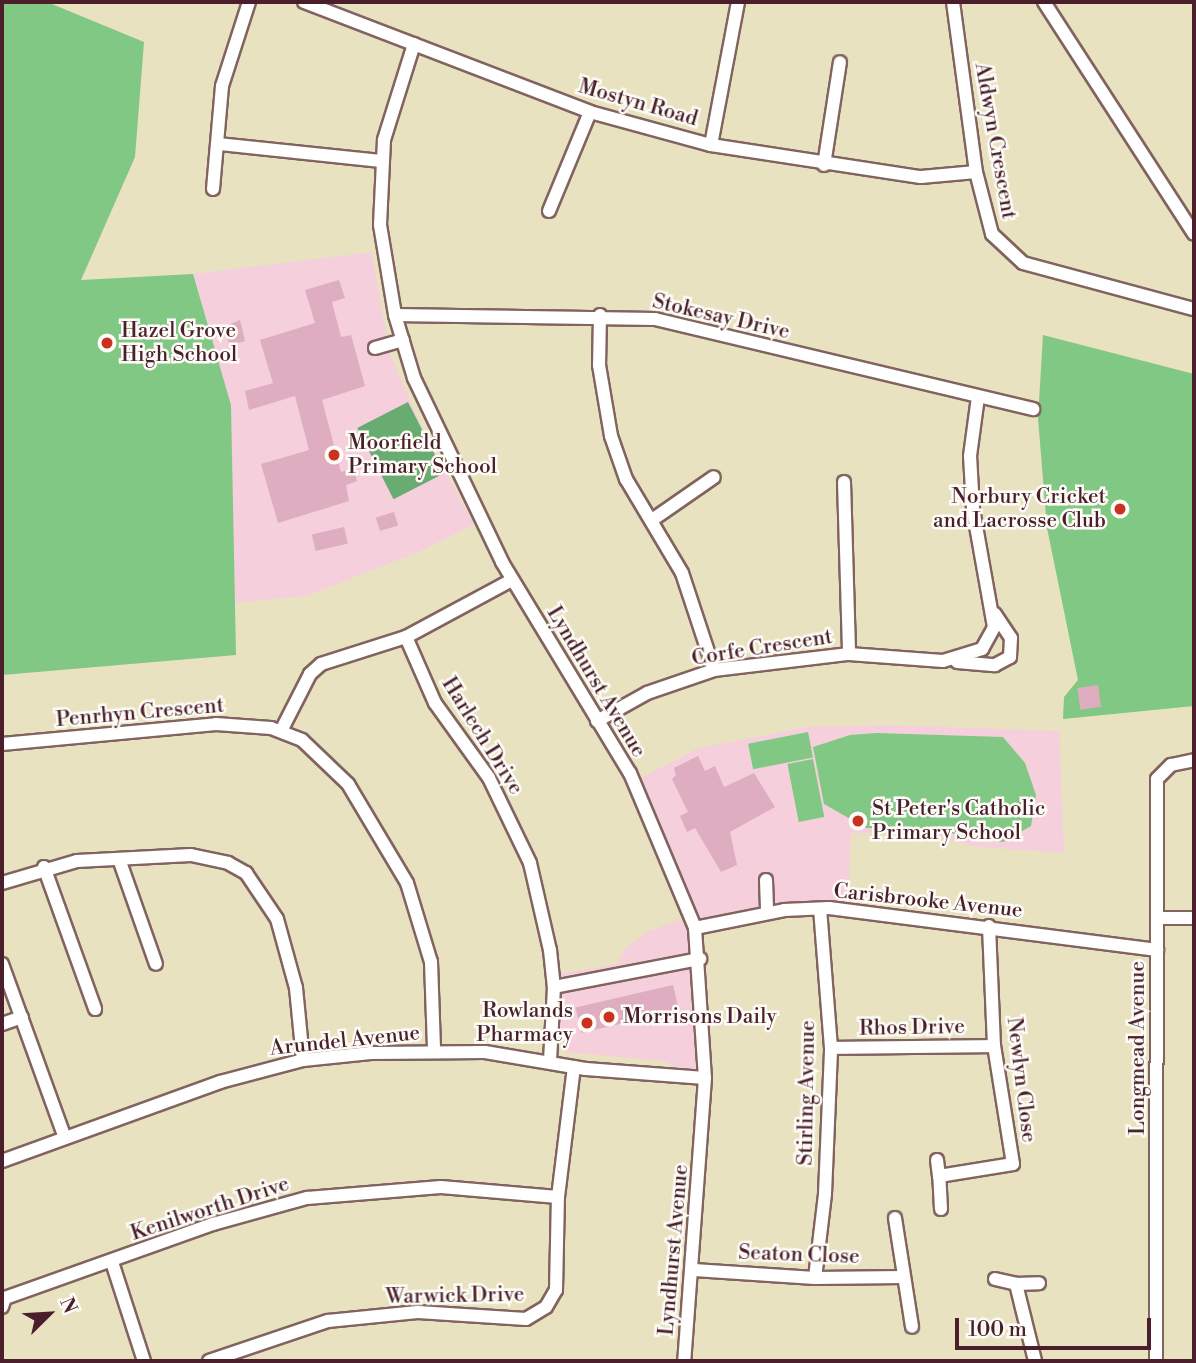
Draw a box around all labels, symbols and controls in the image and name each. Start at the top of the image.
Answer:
street label: Aldwyn Crescent [969,61,1021,221]
street label: Mostyn Road [575,74,701,132]
street label: Stokesay Drive [650,289,792,345]
place label: Hazel Grove High School [121,318,237,368]
marker: Hazel Grove High School [99,335,115,351]
place label: Moorfield Primary School [348,430,497,480]
marker: Moorfield Primary School [326,447,342,463]
place label: Norbury Cricket and Lacrosse Club [933,484,1106,534]
marker: Norbury Cricket and Lacrosse Club [1112,501,1128,517]
street label: Lyndhurst Avenue [541,602,651,762]
street label: Corfe Crescent [690,624,834,672]
street label: Harlech Drive [436,673,528,799]
street label: Penrhyn Crescent [55,693,225,733]
place label: St Peter's Catholic Primary School [872,796,1045,846]
marker: St Peter's Catholic Primary School [850,813,866,829]
street label: Carisbrooke Avenue [832,879,1024,923]
street label: Longmead Avenue [1125,961,1151,1135]
place label: Rowlands Pharmacy [476,998,573,1048]
place label: Morrisons Daily [623,1004,777,1030]
marker: Morrisons Daily [601,1009,617,1025]
street label: Rhos Drive [859,1014,965,1042]
marker: Rowlands Pharmacy [579,1015,595,1031]
street label: Newlyn Close [1001,1016,1041,1144]
street label: Stirling Avenue [793,1020,821,1166]
street label: Arundel Avenue [269,1021,421,1061]
street label: Lyndhurst Avenue [654,1163,694,1337]
street label: Kenilworth Drive [128,1171,292,1247]
street label: Seaton Close [738,1240,860,1270]
north arrow [14,1279,84,1349]
street label: Warwick Drive [385,1282,525,1310]
text: N [54,1294,82,1317]
scale bar [958,1304,1154,1348]
text: 100 m [968,1317,1027,1343]

